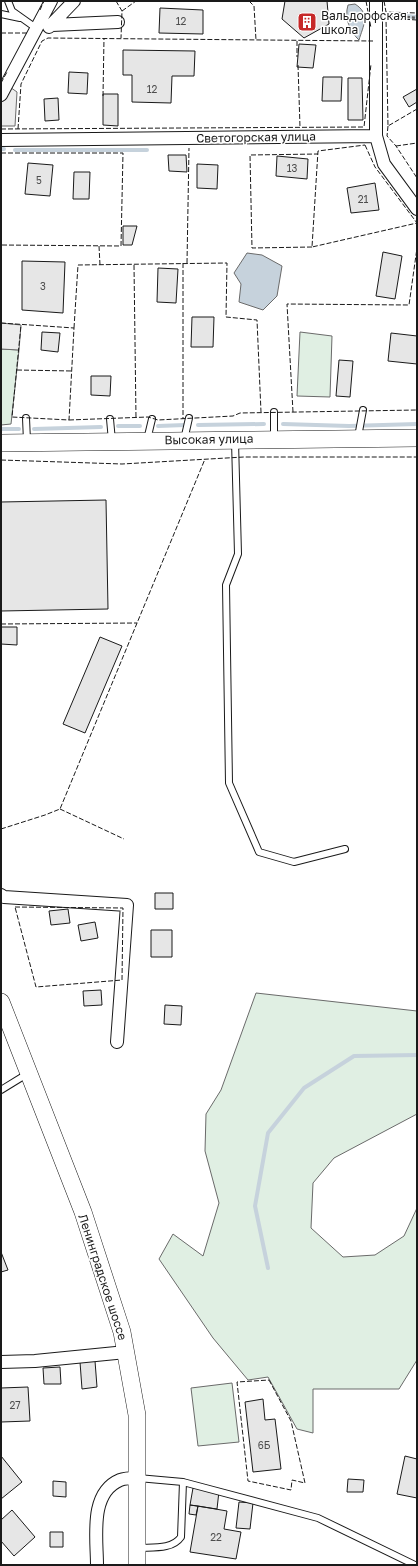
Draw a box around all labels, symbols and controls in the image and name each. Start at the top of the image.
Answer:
place label: Вальдорфская школа [321,8,407,37]
building icon: Вальдорфская школа [296,11,318,33]
house number: 12 [176,15,187,27]
house number: 12 [147,83,158,95]
street label: Светогорская улица [196,128,316,146]
house number: 13 [287,162,297,174]
house number: 5 [36,174,42,186]
house number: 21 [358,193,368,205]
house number: 3 [40,280,46,292]
street label: Высокая улица [164,431,254,447]
street label: Ленинградское шоссе [76,1212,131,1342]
house number: 27 [9,1399,21,1411]
house number: 6Б [258,1439,271,1451]
house number: 22 [210,1531,222,1543]

